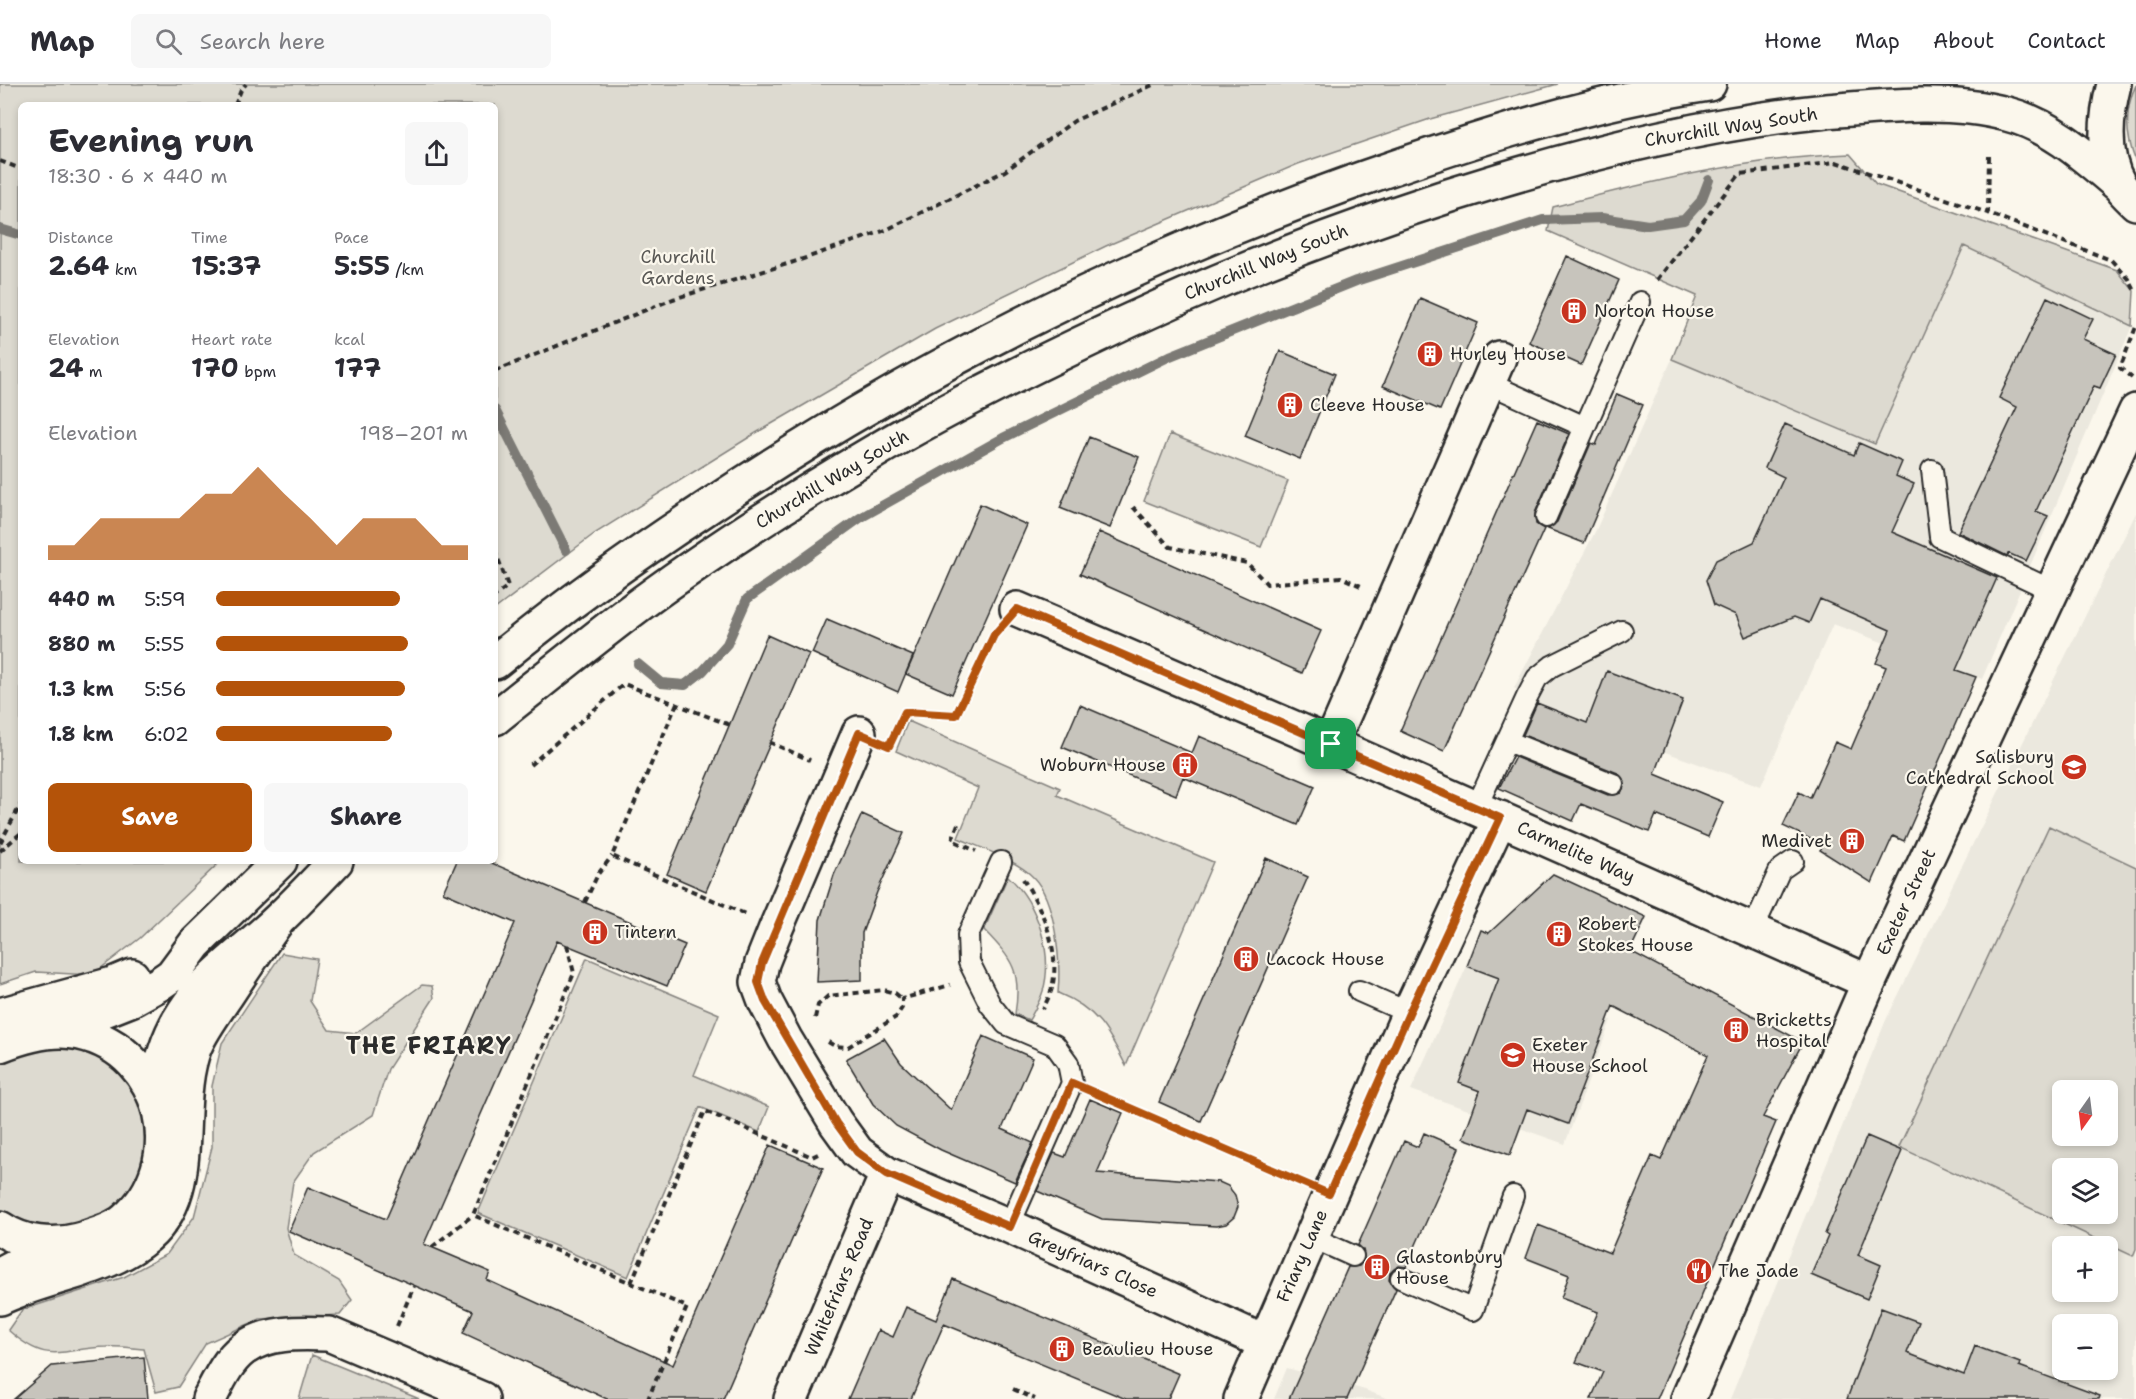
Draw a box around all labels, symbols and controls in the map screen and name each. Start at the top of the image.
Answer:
search box [131,14,551,68]
text: Map [30,22,95,60]
icon: search [152,25,185,58]
text: Search here [200,27,325,56]
text: Home [1764,27,1822,55]
text: Map [1855,27,1900,55]
text: About [1933,27,1994,55]
text: Contact [2027,27,2106,55]
street label: Churchill Way South [1643,101,1819,153]
text: Evening run [48,118,254,163]
button: share [405,122,468,185]
text: 18:30 · 6 × 440 m [48,163,228,189]
street label: Churchill Way South [1180,218,1352,306]
text: Distance [48,227,114,248]
text: Time [191,227,228,248]
text: Pace [334,227,369,248]
park label: Churchill Gardens [640,245,716,290]
text: 2.64 [48,248,109,283]
text: 15:37 [191,248,261,283]
text: 5:55 [334,248,390,283]
text: km [109,259,137,280]
text: /km [390,259,424,280]
building icon: Norton House [1559,296,1589,326]
place label: Norton House [1594,299,1714,323]
text: Elevation [48,329,120,350]
text: Heart rate [191,329,273,350]
text: kcal [334,329,365,350]
building icon: Hurley House [1415,339,1445,369]
place label: Hurley House [1450,342,1566,366]
text: 24 [48,350,83,385]
text: 170 [191,350,239,385]
text: 177 [334,350,381,385]
text: m [83,361,103,382]
text: bpm [239,361,276,382]
building icon: Cleeve House [1275,390,1305,420]
place label: Cleeve House [1310,393,1425,417]
text: Elevation [48,420,138,446]
text: 198–201 m [360,420,468,446]
street label: Churchill Way South [751,424,913,534]
text: 440 m [48,586,115,612]
text: 5:59 [144,586,186,612]
text: 880 m [48,631,115,657]
text: 5:55 [144,631,184,657]
text: 1.3 km [48,676,114,702]
text: 5:56 [144,676,187,702]
pin [1305,718,1356,769]
text: 1.8 km [48,721,114,747]
text: 6:02 [144,721,189,747]
icon: arrive [1314,727,1347,760]
place label: Salisbury Cathedral School [1906,745,2055,790]
building icon: Woburn House [1170,750,1200,780]
school or university icon: Salisbury Cathedral School [2059,752,2089,782]
place label: Woburn House [1040,753,1166,777]
button: Save [48,783,252,852]
button: Share [264,783,468,852]
street label: Carmelite Way [1513,815,1639,889]
building icon: Medivet [1837,826,1867,856]
place label: Medivet [1761,829,1832,853]
street label: Exeter Street [1871,845,1941,959]
place label: Robert Stokes House [1578,912,1694,957]
building icon: Tintern [580,917,610,947]
building icon: Robert Stokes House [1544,919,1574,949]
place label: Tintern [614,920,677,944]
building icon: Lacock House [1231,944,1261,974]
place label: Lacock House [1266,947,1384,971]
place label: Bricketts Hospital [1756,1008,1832,1053]
building icon: Bricketts Hospital [1721,1015,1751,1045]
district label: THE FRIARY [346,1030,512,1062]
place label: Exeter House School [1532,1033,1648,1078]
school or university icon: Exeter House School [1498,1040,1528,1070]
north arrow [2052,1080,2118,1146]
map controls [2052,1080,2118,1380]
button: layers [2052,1158,2118,1224]
street label: Friary Lane [1271,1206,1333,1306]
street label: Whitefriars Road [799,1214,879,1360]
street label: Greyfriars Close [1024,1225,1162,1303]
button: + [2052,1236,2118,1302]
place label: Glastonbury House [1396,1245,1503,1290]
building icon: Glastonbury House [1362,1252,1392,1282]
restaurant icon: The Jade [1684,1256,1714,1286]
place label: The Jade [1718,1259,1799,1283]
button: − [2052,1314,2118,1380]
building icon: Beaulieu House [1047,1334,1077,1364]
place label: Beaulieu House [1082,1337,1214,1361]

